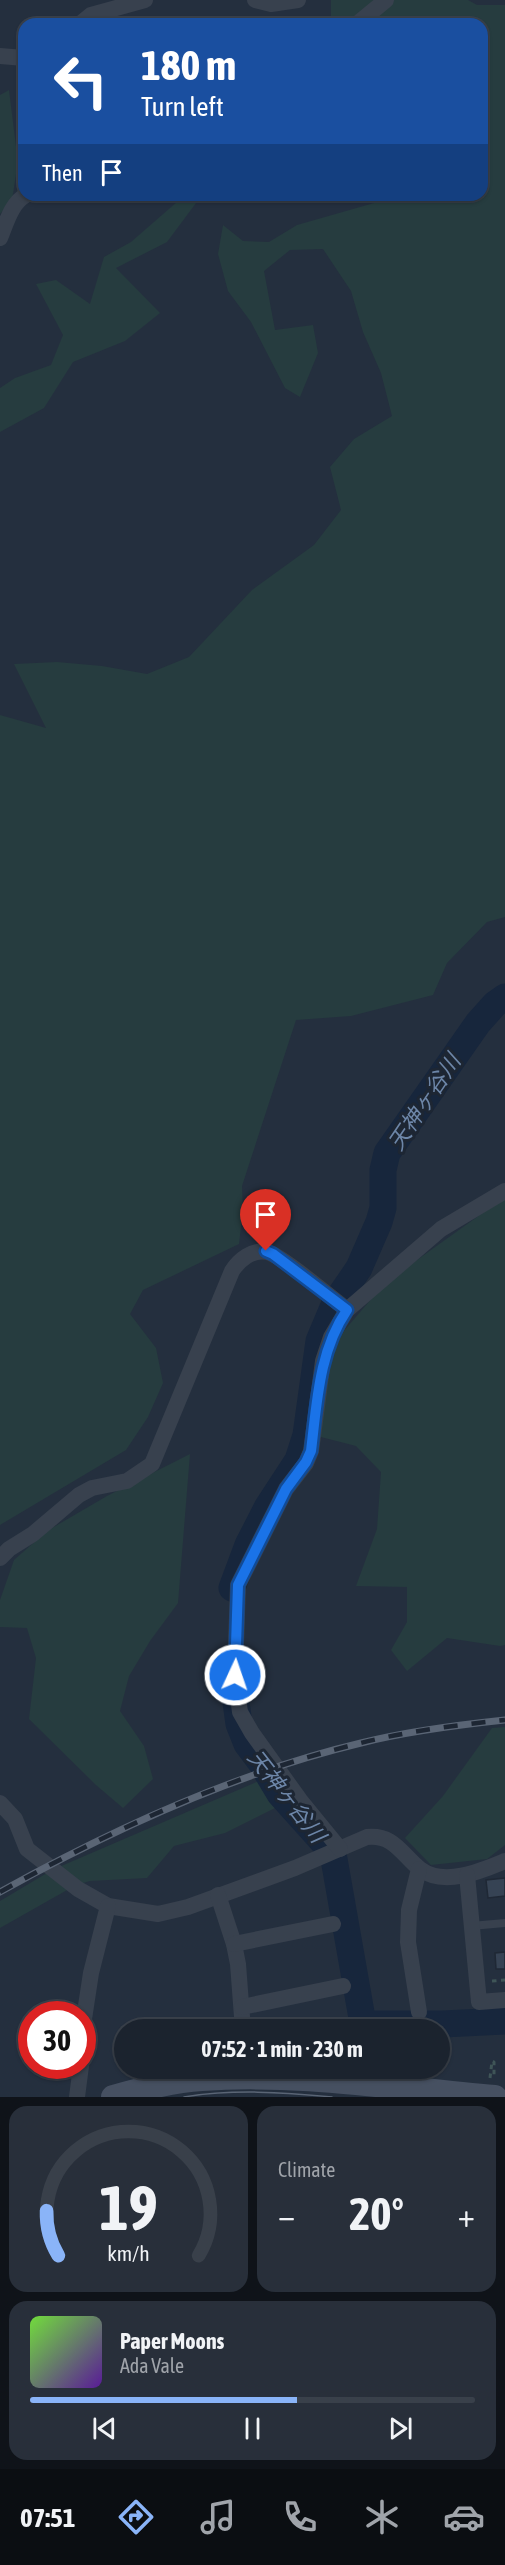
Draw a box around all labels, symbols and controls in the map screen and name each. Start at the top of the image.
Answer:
text: 180 m [141,41,236,89]
icon: left [42,42,120,120]
text: Turn left [141,91,224,122]
icon: arrive [95,156,128,189]
text: Then [42,160,83,186]
water label: 天神ヶ谷川 [382,1047,467,1155]
pin [240,1189,291,1251]
icon: arrive [249,1198,282,1231]
position arrow [203,1643,267,1707]
water label: 天神ヶ谷川 [243,1745,332,1849]
speed limit sign: 30 [18,2001,96,2079]
text: 07:52 · 1 min · 230 m [201,2036,363,2062]
text: Climate [278,2158,335,2181]
text: 19 [99,2172,158,2243]
text: 20° [349,2188,404,2240]
text: − [278,2196,295,2234]
text: + [458,2196,475,2234]
text: km/h [107,2241,150,2266]
text: Paper Moons [120,2328,224,2354]
text: Ada Vale [120,2354,184,2377]
icon: previous [88,2412,121,2445]
icon: pause [236,2412,269,2445]
icon: next [384,2412,417,2445]
icon: directions [115,2496,157,2538]
icon: music [197,2496,239,2538]
icon: phone [279,2496,321,2538]
icon: climate [361,2496,403,2538]
icon: car [443,2496,485,2538]
text: 07:51 [20,2502,76,2533]

